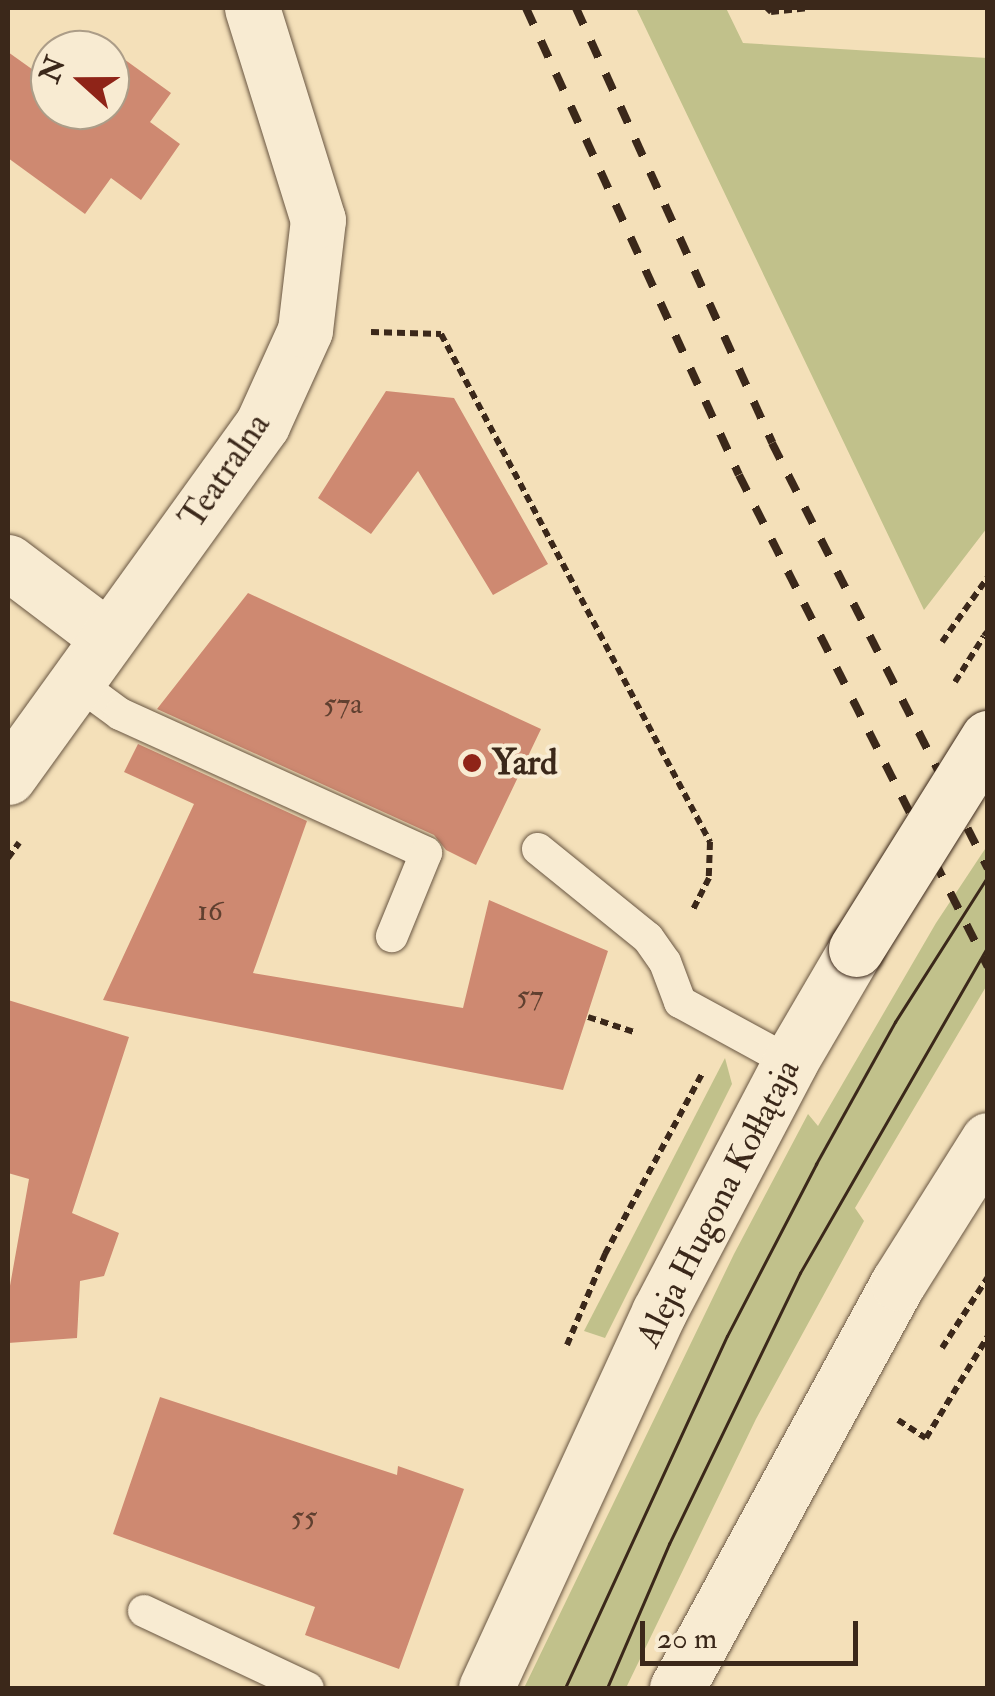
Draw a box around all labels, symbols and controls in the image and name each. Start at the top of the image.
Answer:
north arrow [30,30,130,130]
text: N [33,52,74,88]
street label: Teatralna [171,405,279,537]
house number: 57a [323,686,363,722]
place label: Yard [492,742,557,784]
marker: Yard [461,752,483,774]
house number: 16 [197,893,223,929]
house number: 57 [517,978,543,1014]
street label: Aleja Hugona Kołłątaja [627,1052,809,1354]
house number: 55 [291,1499,317,1535]
scale bar [645,1601,862,1663]
text: 20 m [657,1620,717,1657]

